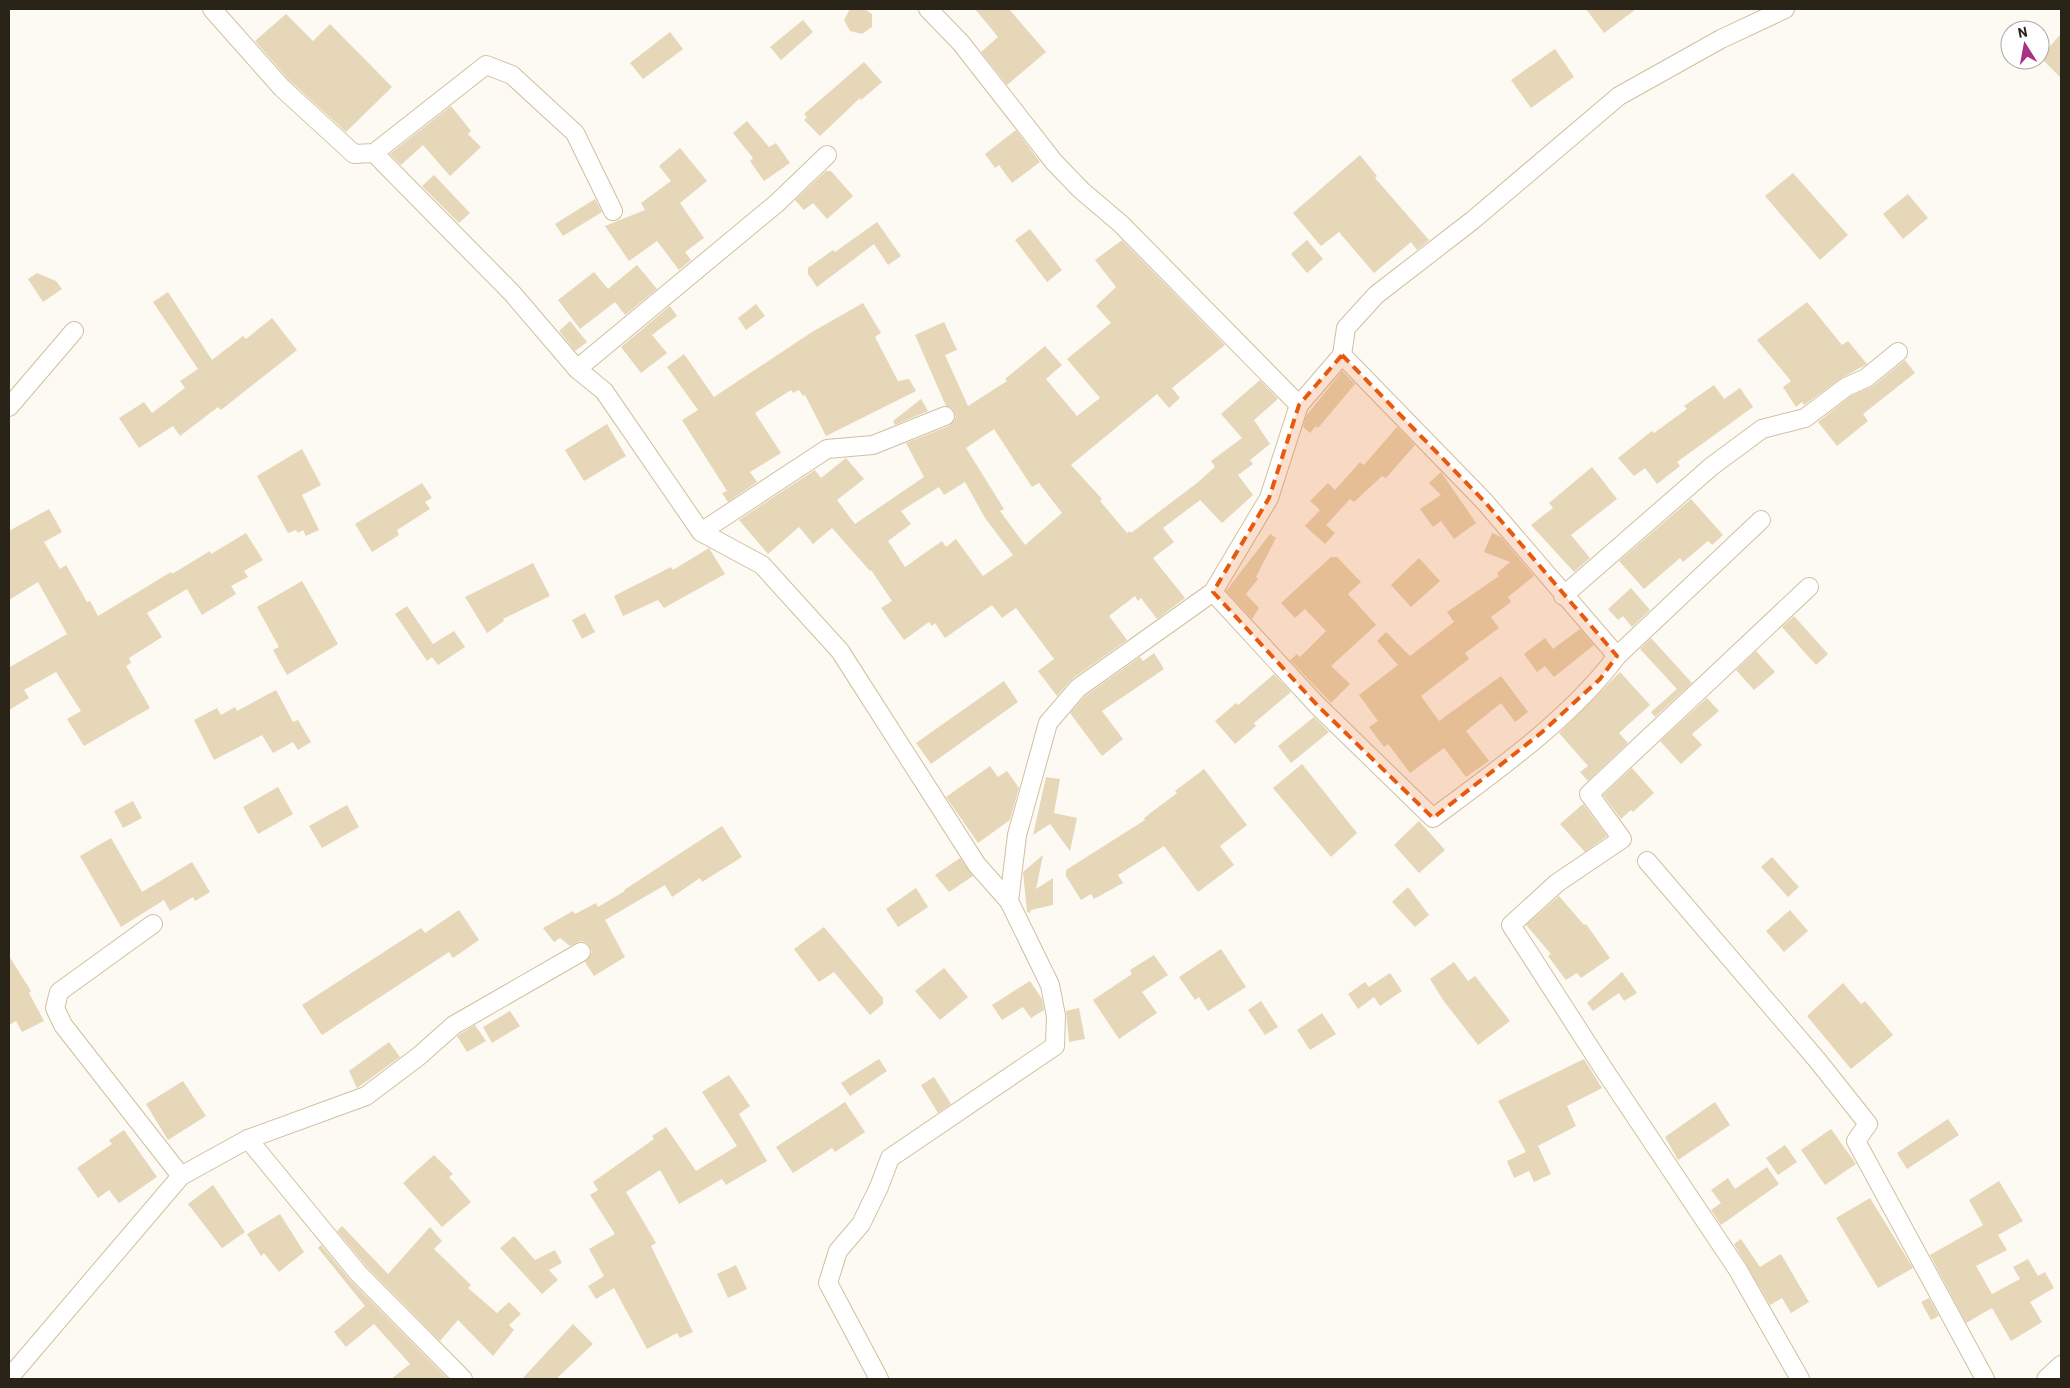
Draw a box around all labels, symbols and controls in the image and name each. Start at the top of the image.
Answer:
north arrow [2000,20,2050,70]
text: N [2016,23,2029,41]

